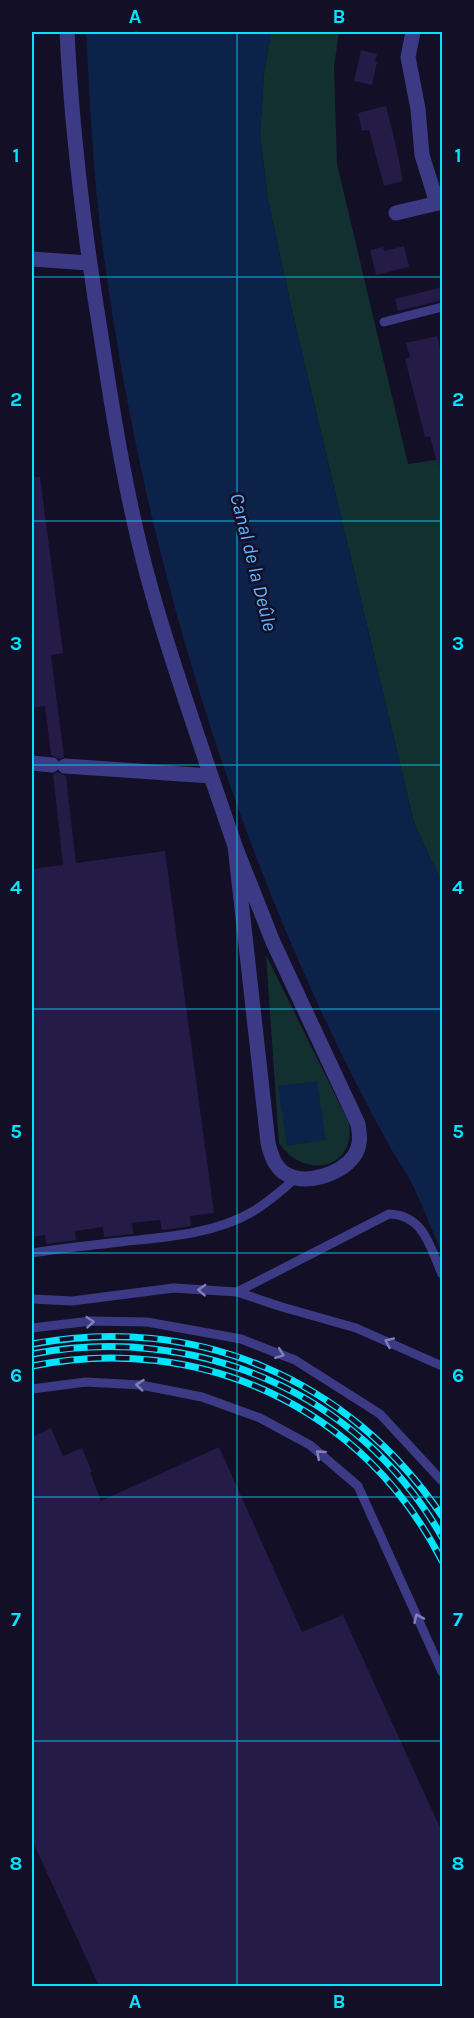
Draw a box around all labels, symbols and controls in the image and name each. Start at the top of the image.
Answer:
text: A [129,5,142,28]
text: B [333,5,345,28]
text: 1 [12,144,20,167]
text: 1 [454,144,462,167]
text: 2 [10,388,22,411]
text: 2 [452,388,464,411]
water label: Canal de la Deûle [225,491,282,633]
text: 3 [10,632,22,655]
text: 3 [452,632,464,655]
text: 4 [10,876,22,899]
text: 4 [452,876,464,899]
text: 5 [10,1120,22,1143]
text: 5 [452,1120,464,1143]
one-way arrow [198,1283,207,1296]
one-way arrow [85,1315,94,1328]
one-way arrow [384,1337,395,1349]
one-way arrow [274,1347,285,1359]
text: 6 [10,1364,22,1387]
text: 6 [452,1364,464,1387]
one-way arrow [136,1380,145,1392]
one-way arrow [316,1450,327,1461]
text: 7 [11,1608,21,1631]
text: 7 [453,1608,463,1631]
one-way arrow [414,1614,426,1625]
text: 8 [10,1852,22,1875]
text: 8 [452,1852,464,1875]
text: A [129,1990,142,2013]
text: B [333,1990,345,2013]

